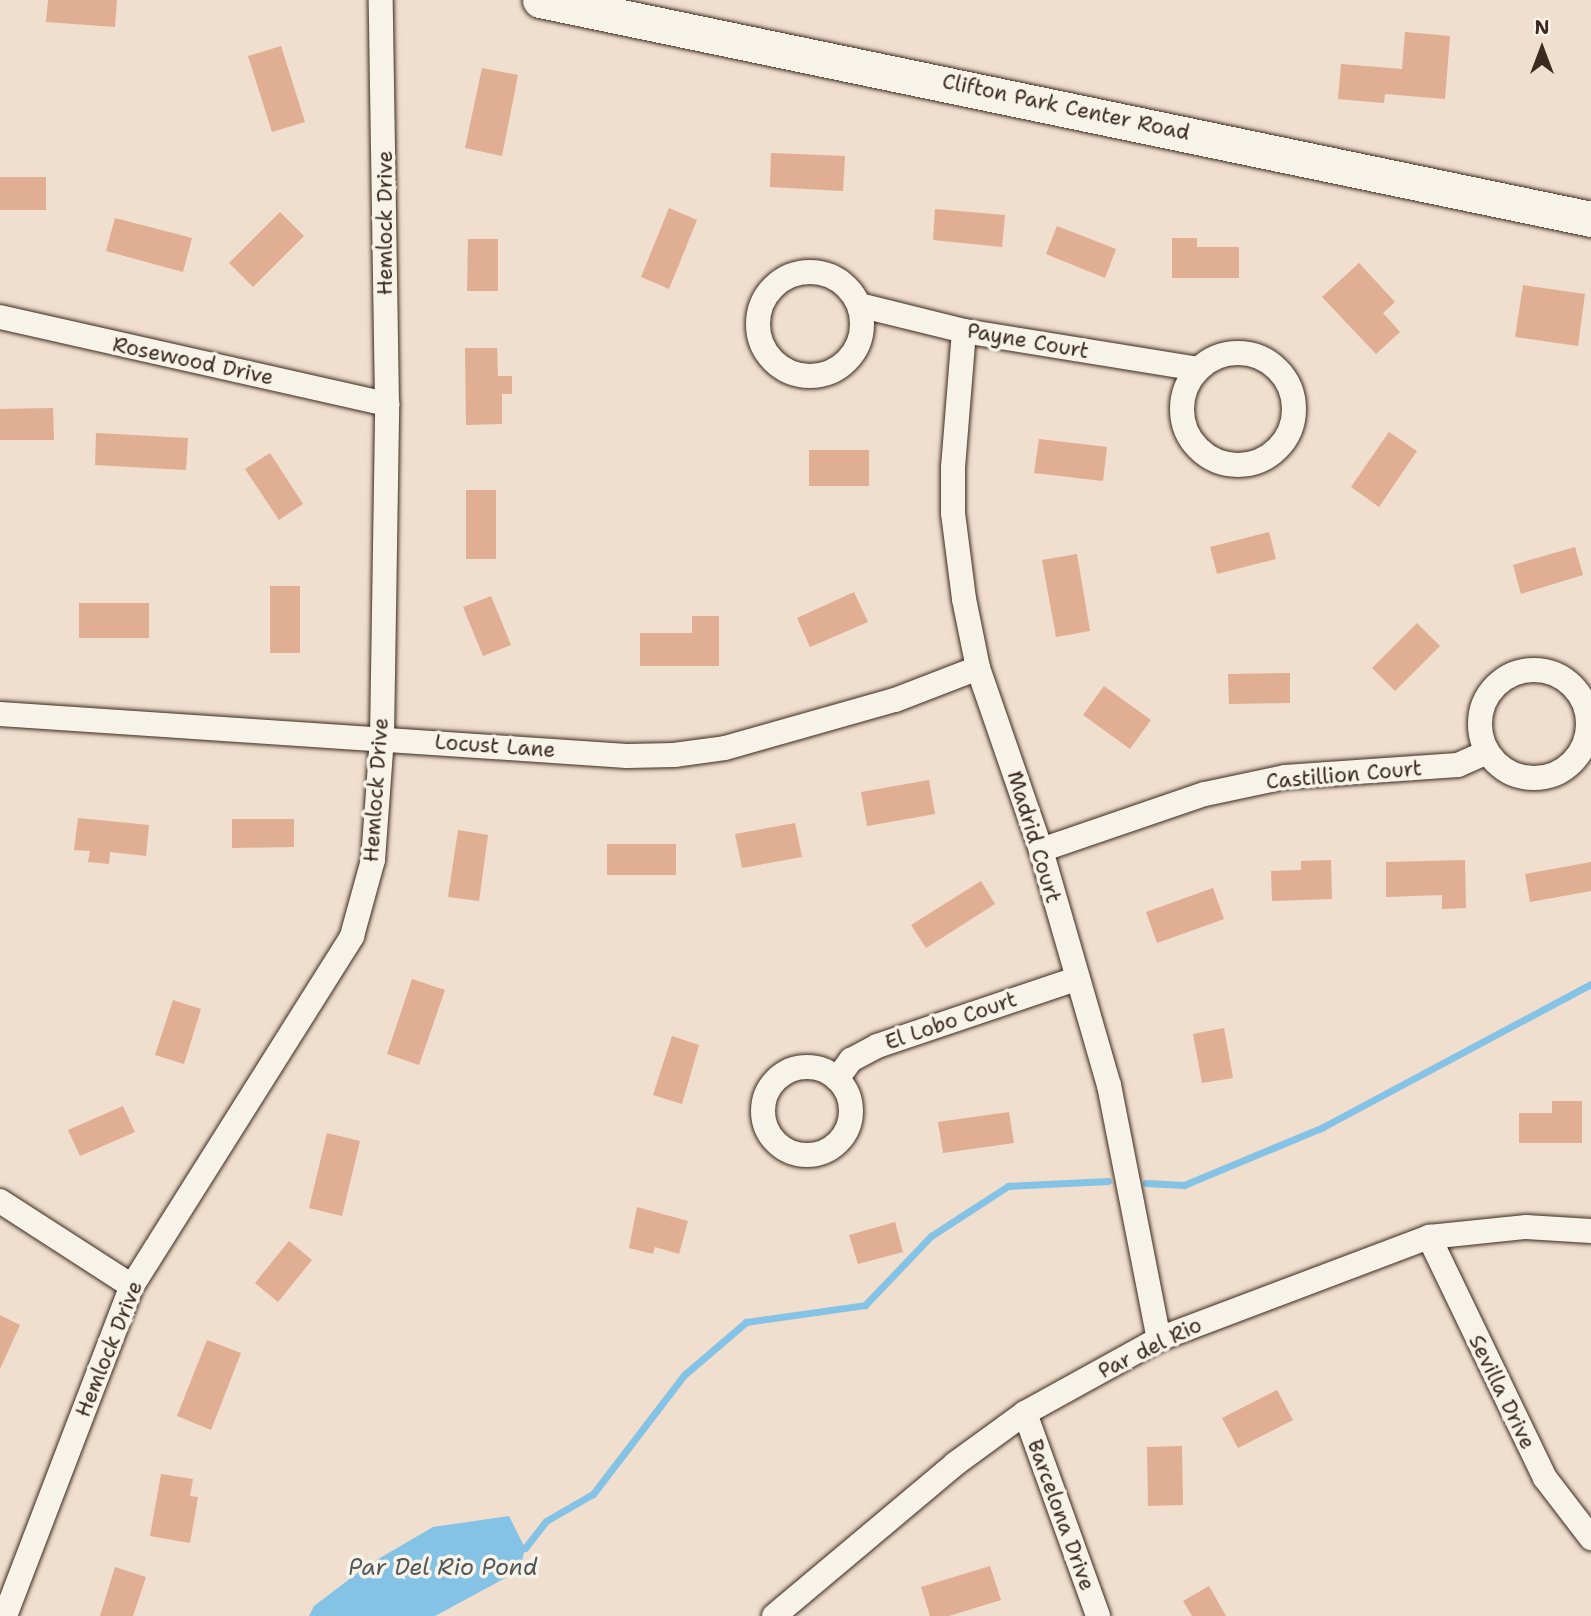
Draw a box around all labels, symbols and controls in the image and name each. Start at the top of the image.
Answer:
north arrow [1507,14,1577,84]
text: N [1534,15,1550,40]
street label: Clifton Park Center Road [940,68,1192,146]
street label: Hemlock Drive [372,151,398,295]
street label: Payne Court [965,318,1091,364]
street label: Rosewood Drive [110,332,276,390]
street label: Hemlock Drive [358,717,394,863]
street label: Locust Lane [434,729,556,763]
street label: Castillion Court [1265,756,1423,794]
street label: Madrid Court [1002,768,1066,906]
street label: El Lobo Court [882,987,1020,1055]
street label: Hemlock Drive [70,1277,148,1421]
street label: Par del Rio [1094,1312,1206,1384]
street label: Sevilla Drive [1463,1331,1541,1453]
street label: Barcelona Drive [1022,1436,1100,1594]
water label: Par Del Rio Pond [348,1553,538,1581]

